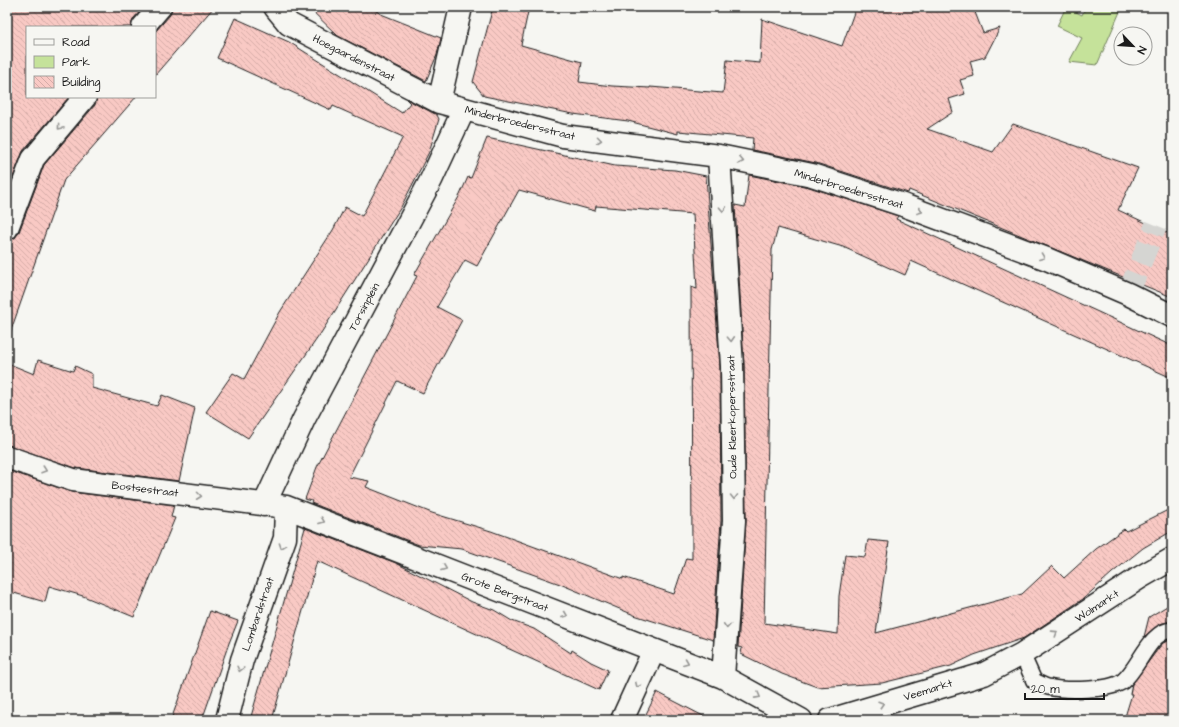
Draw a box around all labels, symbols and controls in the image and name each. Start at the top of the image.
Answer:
legend [26,26,156,98]
north arrow [1113,26,1153,66]
street label: Hoegaardenstraat [310,31,398,86]
text: Road [62,34,90,51]
text: N [1133,44,1150,56]
text: Park [62,54,90,71]
text: Building [62,74,100,92]
street label: Minderbroedersstraat [463,102,577,144]
one-way arrow [58,122,65,130]
one-way arrow [596,136,602,145]
one-way arrow [738,156,744,164]
street label: Minderbroedersstraat [793,165,906,213]
one-way arrow [718,206,727,212]
one-way arrow [916,207,923,215]
one-way arrow [1038,252,1045,260]
street label: Torsinplein [345,280,383,334]
one-way arrow [726,336,735,342]
street label: Oude Kleerkopersstraat [723,355,741,479]
one-way arrow [40,465,47,474]
street label: Bostsestraat [111,477,180,501]
one-way arrow [196,491,202,500]
one-way arrow [730,494,738,500]
one-way arrow [319,517,326,525]
one-way arrow [278,542,287,549]
one-way arrow [440,564,447,572]
street label: Grote Bergstraat [459,569,551,617]
street label: Lombardstraat [238,574,278,653]
street label: Wolmarkt [1072,586,1122,626]
one-way arrow [561,611,568,619]
one-way arrow [722,623,731,629]
one-way arrow [1051,630,1058,638]
one-way arrow [683,658,690,666]
one-way arrow [236,665,245,672]
street label: Veemarkt [902,675,955,705]
scale bar [1025,675,1104,701]
one-way arrow [635,680,643,688]
text: 20 m [1031,681,1060,698]
one-way arrow [753,692,761,699]
one-way arrow [877,700,884,709]

